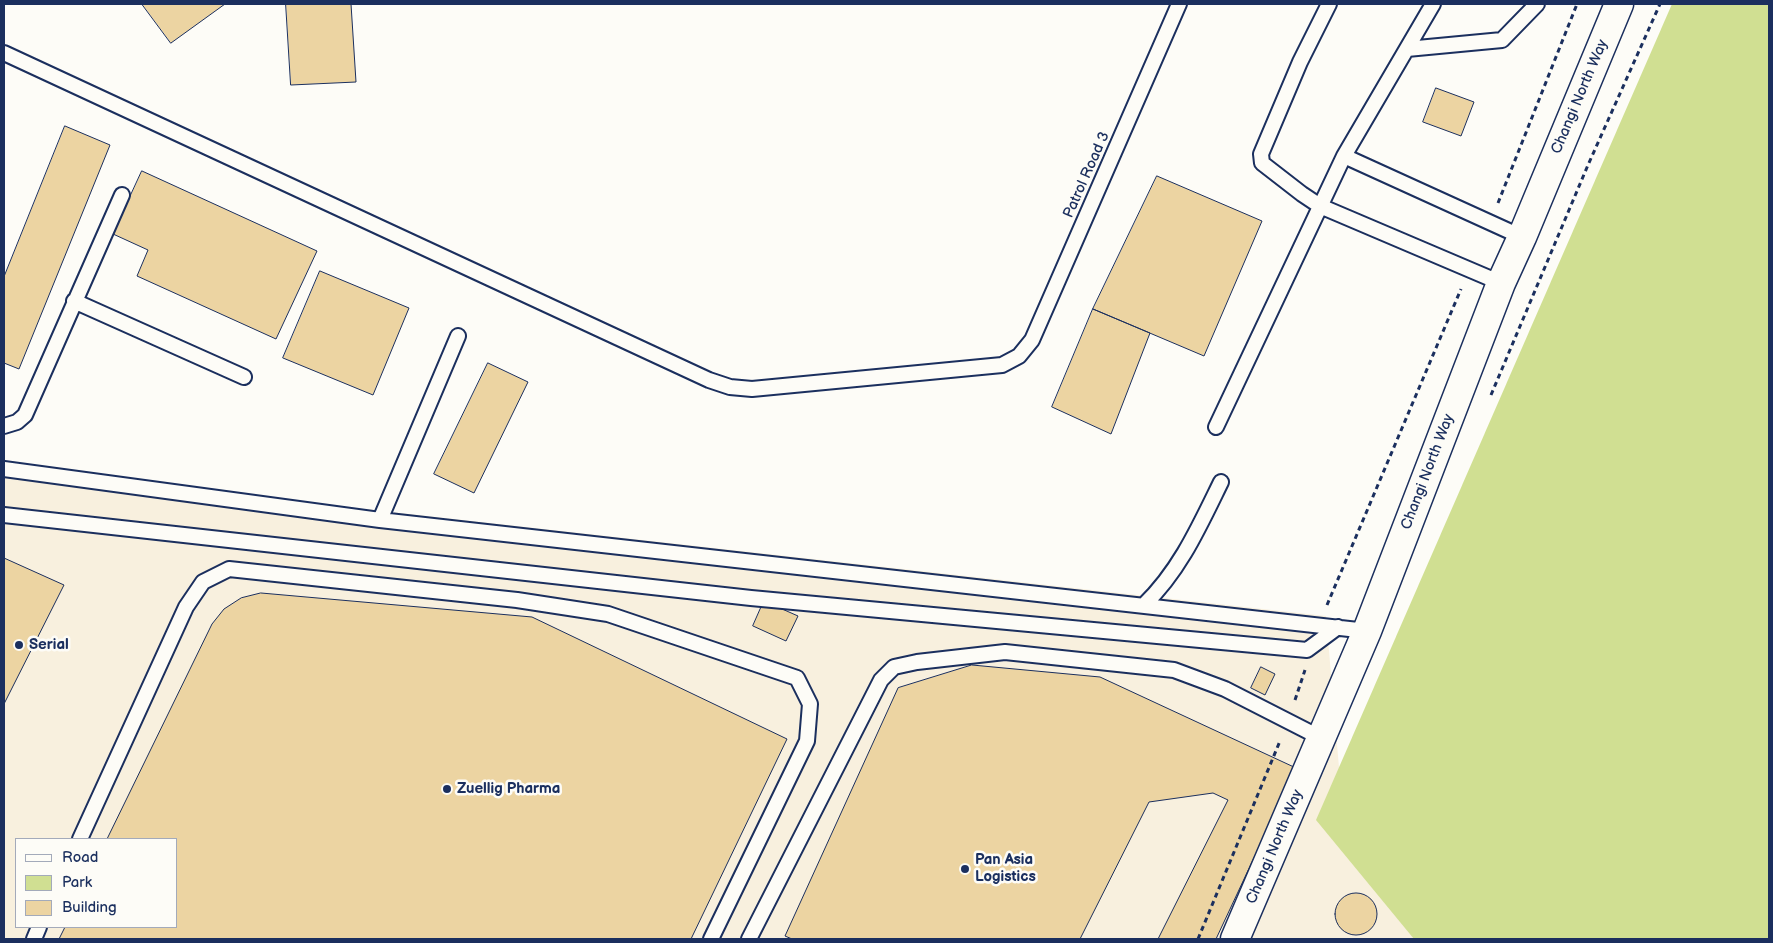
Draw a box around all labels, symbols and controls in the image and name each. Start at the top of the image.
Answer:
street label: Changi North Way [1548,37,1612,157]
street label: Patrol Road 3 [1060,129,1114,221]
street label: Changi North Way [1398,412,1458,532]
place label: Serial [29,636,69,654]
marker: Serial [13,639,25,651]
place label: Zuellig Pharma [457,780,560,798]
marker: Zuellig Pharma [441,783,453,795]
street label: Changi North Way [1243,787,1307,907]
legend [15,838,178,928]
text: Road [62,848,98,867]
place label: Pan Asia Logistics [975,851,1036,886]
marker: Pan Asia Logistics [959,863,971,875]
text: Park [62,873,92,892]
text: Building [62,898,117,917]

